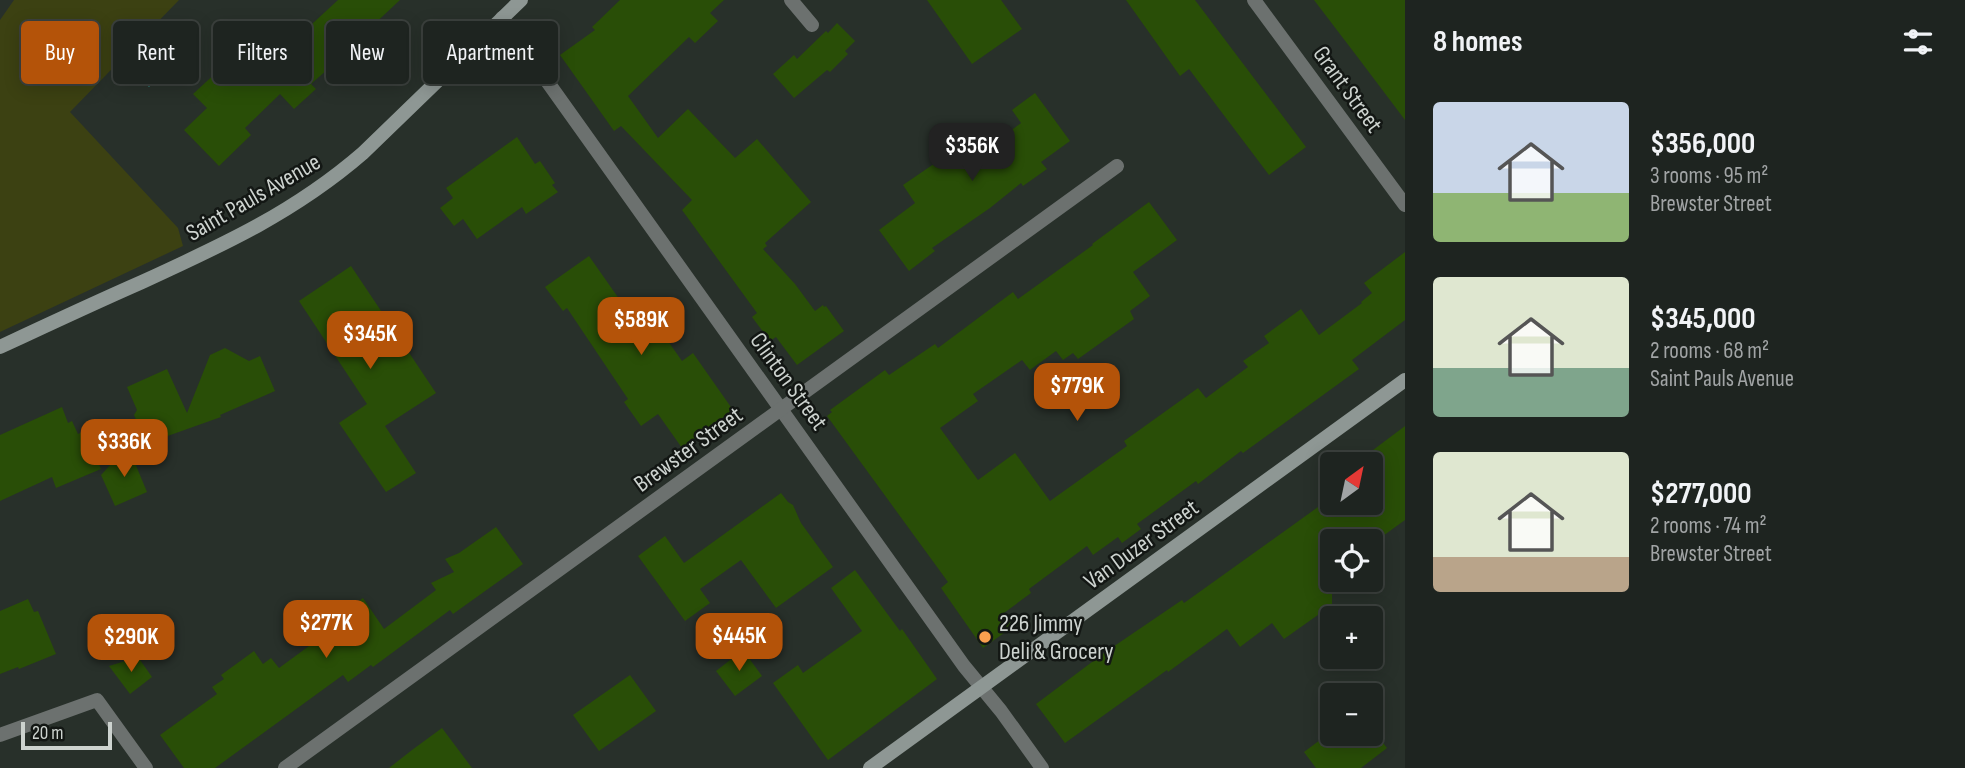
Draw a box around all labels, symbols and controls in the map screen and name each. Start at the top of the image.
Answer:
chip: Buy [21,21,99,84]
chip: Rent [113,21,199,84]
chip: Filters [213,21,312,84]
chip: New [326,21,409,84]
chip: Apartment [423,21,558,84]
icon: filters [1899,23,1937,61]
text: 8 homes [1433,24,1522,60]
street label: Grant Street [1306,40,1389,138]
pin: $356K [923,124,1021,183]
text: $356,000 [1650,126,1755,162]
icon: home [1489,130,1573,214]
text: $356K [945,132,999,160]
street label: Saint Pauls Avenue [181,147,326,248]
text: 3 rooms · 95 m² [1650,162,1769,190]
text: Brewster Street [1650,190,1772,218]
pin: $589K [592,298,690,357]
text: $345,000 [1650,301,1756,337]
icon: home [1489,305,1573,389]
text: $589K [614,306,668,334]
pin: $345K [321,312,419,371]
text: $345K [343,320,397,348]
street label: Clinton Street [744,327,834,436]
text: 2 rooms · 68 m² [1650,337,1769,365]
pin: $779K [1028,364,1126,423]
text: Saint Pauls Avenue [1650,365,1794,393]
text: $779K [1050,372,1104,400]
street label: Brewster Street [628,400,748,498]
pin: $336K [75,420,173,479]
text: $336K [97,428,151,456]
north arrow [1320,452,1382,514]
map controls [1320,452,1383,746]
text: $277,000 [1650,476,1751,512]
icon: home [1489,480,1573,564]
street label: Van Duzer Street [1078,493,1204,596]
text: 2 rooms · 74 m² [1650,512,1767,540]
button: locate [1320,529,1383,592]
text: Brewster Street [1650,540,1772,568]
pin: $277K [277,600,375,660]
button: + [1320,606,1383,669]
text: $277K [299,609,353,637]
place label: 226 Jimmy Deli & Grocery [999,609,1114,666]
pin: $290K [82,614,180,674]
pin: $445K [690,614,788,673]
text: $445K [712,622,766,650]
text: $290K [103,623,159,651]
marker: 226 Jimmy Deli & Grocery [977,629,993,645]
button: − [1320,683,1383,746]
scale bar [21,719,112,751]
text: 20 m [32,722,64,745]

